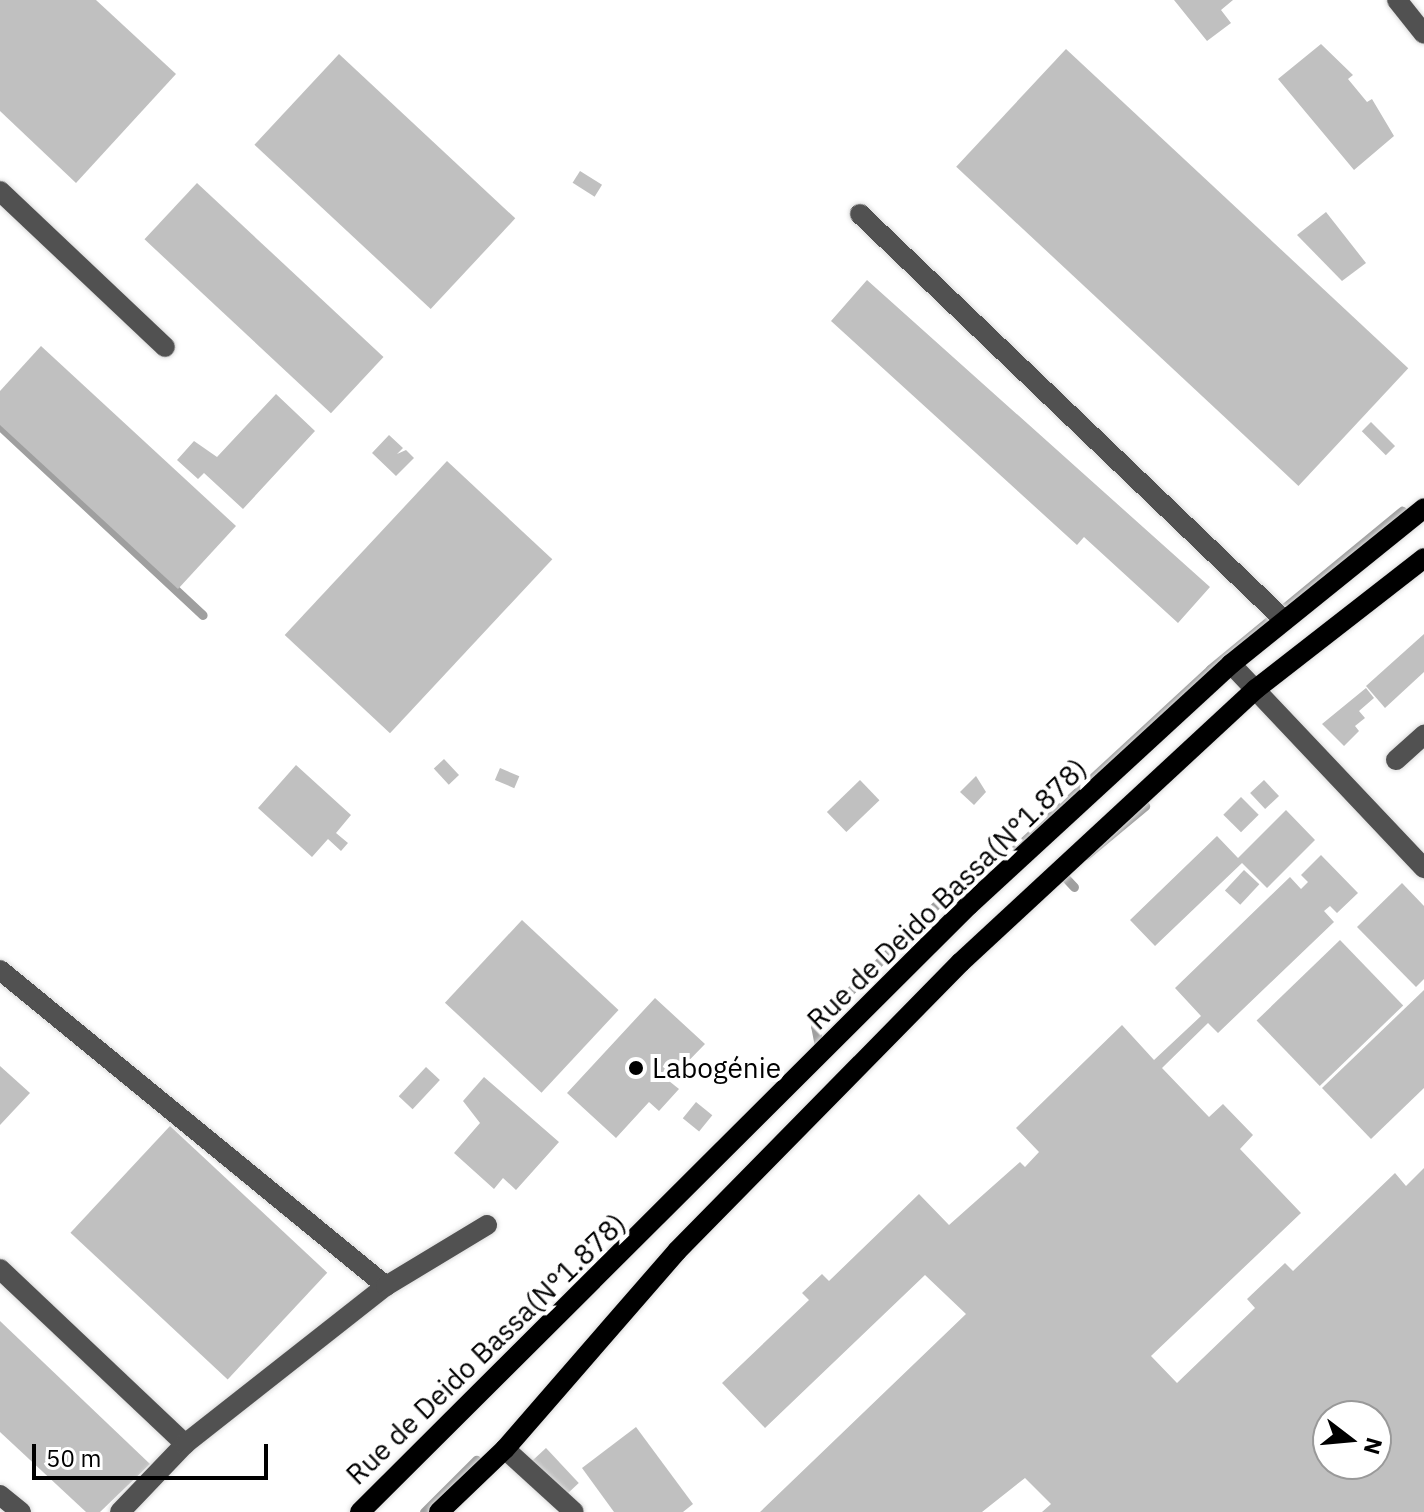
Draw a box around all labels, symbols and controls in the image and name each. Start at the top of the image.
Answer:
street label: Rue de Deido Bassa(N°1.878) [800,752,1094,1036]
place label: Labogénie [652,1051,781,1085]
marker: Labogénie [627,1059,645,1077]
street label: Rue de Deido Bassa(N°1.878) [339,1207,633,1491]
north arrow [1312,1400,1392,1480]
scale bar [36,1428,272,1478]
text: N [1357,1435,1390,1458]
text: 50 m [46,1442,101,1474]

